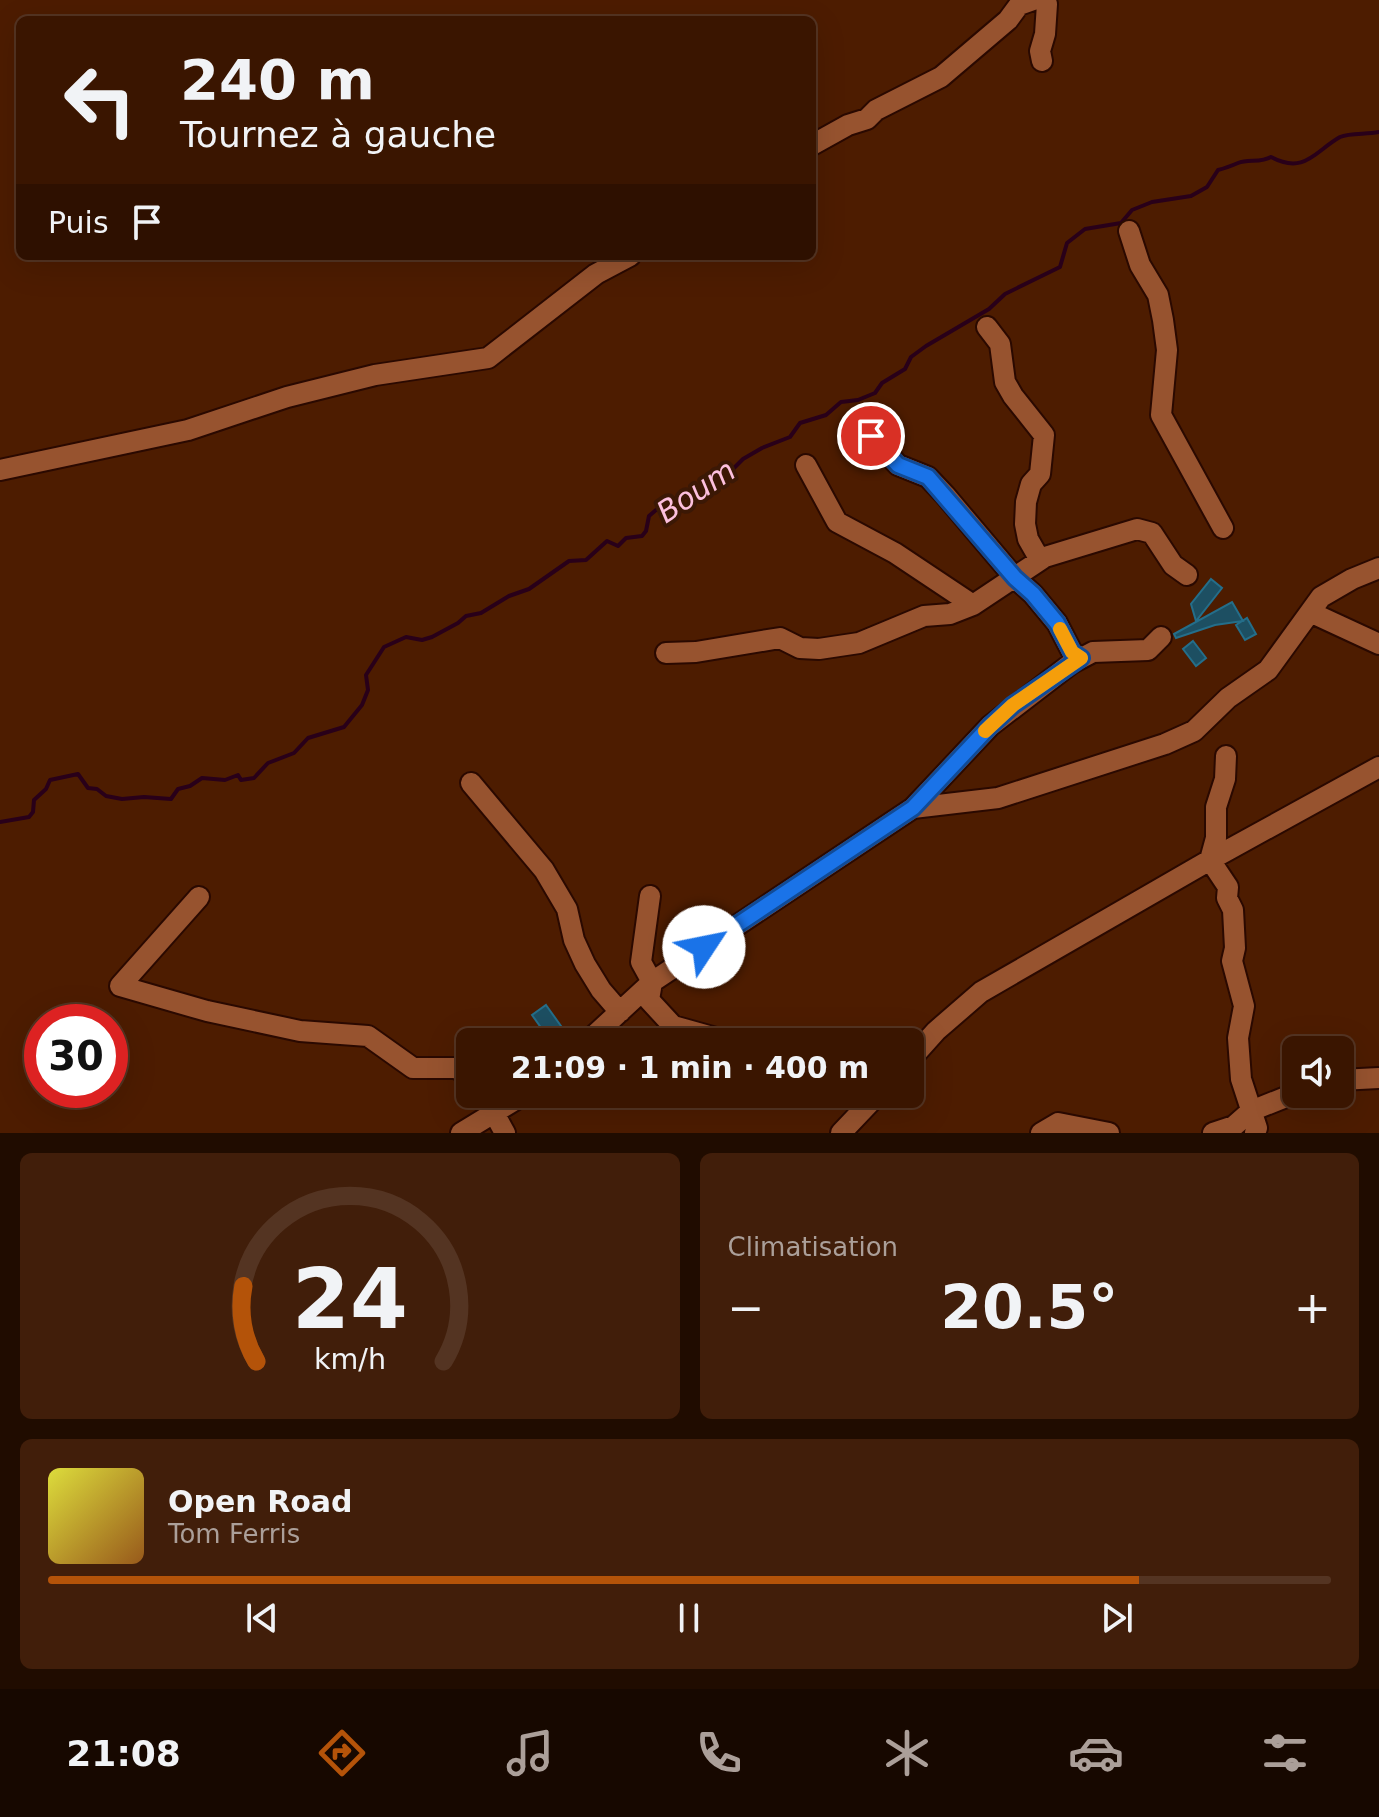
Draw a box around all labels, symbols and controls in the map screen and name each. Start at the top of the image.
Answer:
text: 240 m [180,47,375,112]
icon: left [48,48,152,152]
text: Tournez à gauche [180,114,496,155]
icon: arrive [125,200,169,244]
text: Puis [48,205,109,240]
pin [837,402,905,470]
icon: arrive [849,414,893,458]
water label: Boum [650,452,742,530]
position arrow [662,905,746,989]
speed limit sign: 30 [24,1004,128,1108]
map controls [1282,1036,1354,1108]
button: sound [1282,1036,1354,1108]
text: 21:09 · 1 min · 400 m [511,1050,869,1085]
text: Climatisation [728,1232,898,1262]
text: 24 [292,1251,408,1348]
text: 20.5° [940,1272,1118,1342]
text: − [728,1282,764,1333]
text: + [1294,1282,1331,1333]
text: km/h [314,1342,386,1376]
text: Open Road [168,1484,353,1519]
text: Tom Ferris [168,1519,300,1549]
icon: previous [240,1596,284,1640]
icon: pause [667,1596,711,1640]
icon: next [1095,1596,1139,1640]
icon: directions [314,1725,370,1781]
icon: music [502,1725,558,1781]
icon: phone [691,1725,747,1781]
icon: climate [879,1725,935,1781]
icon: car [1068,1725,1124,1781]
icon: filters [1257,1725,1313,1781]
text: 21:08 [66,1733,181,1774]

